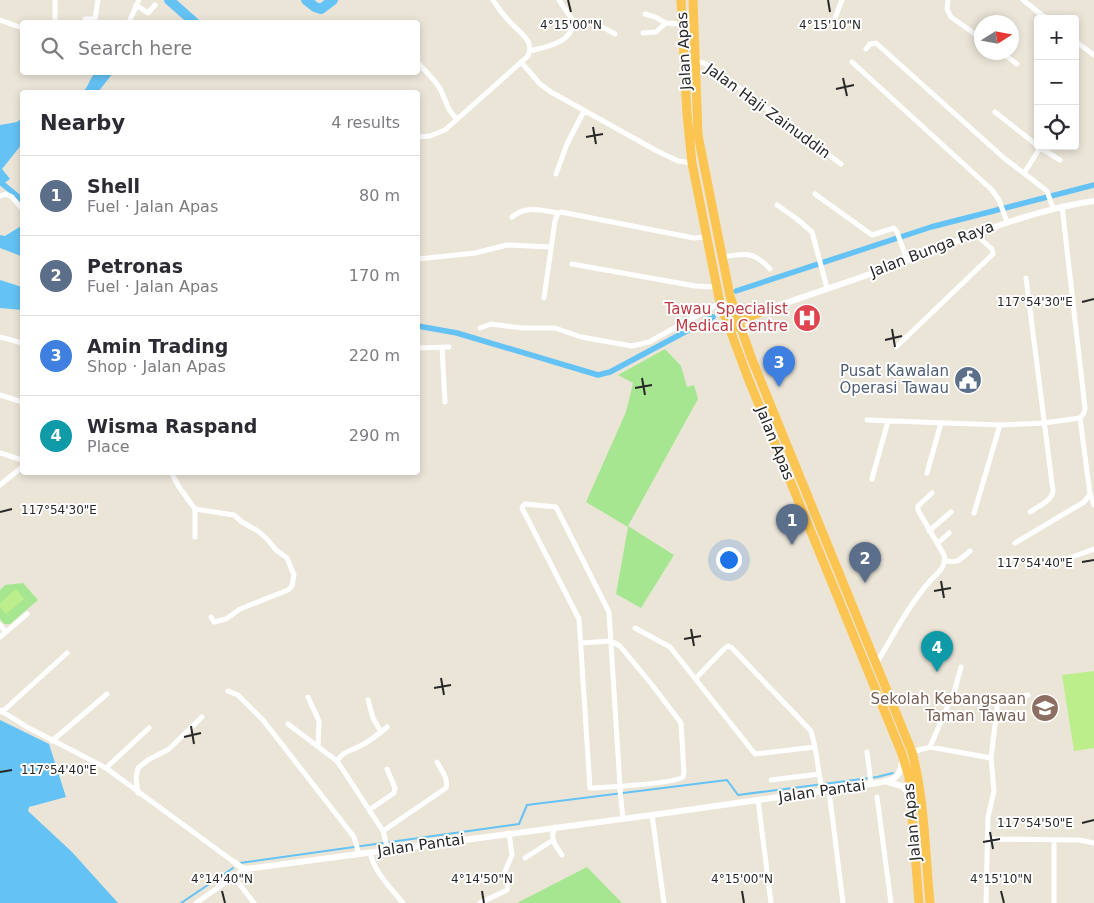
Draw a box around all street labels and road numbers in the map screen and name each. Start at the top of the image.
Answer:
street label: Jalan Apas [673,11,695,91]
street label: Jalan Haji Zainuddin [701,59,834,162]
street label: Jalan Bunga Raya [867,217,997,281]
street label: Jalan Apas [752,403,798,483]
street label: Jalan Pantai [776,776,867,806]
street label: Jalan Apas [900,782,924,863]
street label: Jalan Pantai [375,830,466,860]

